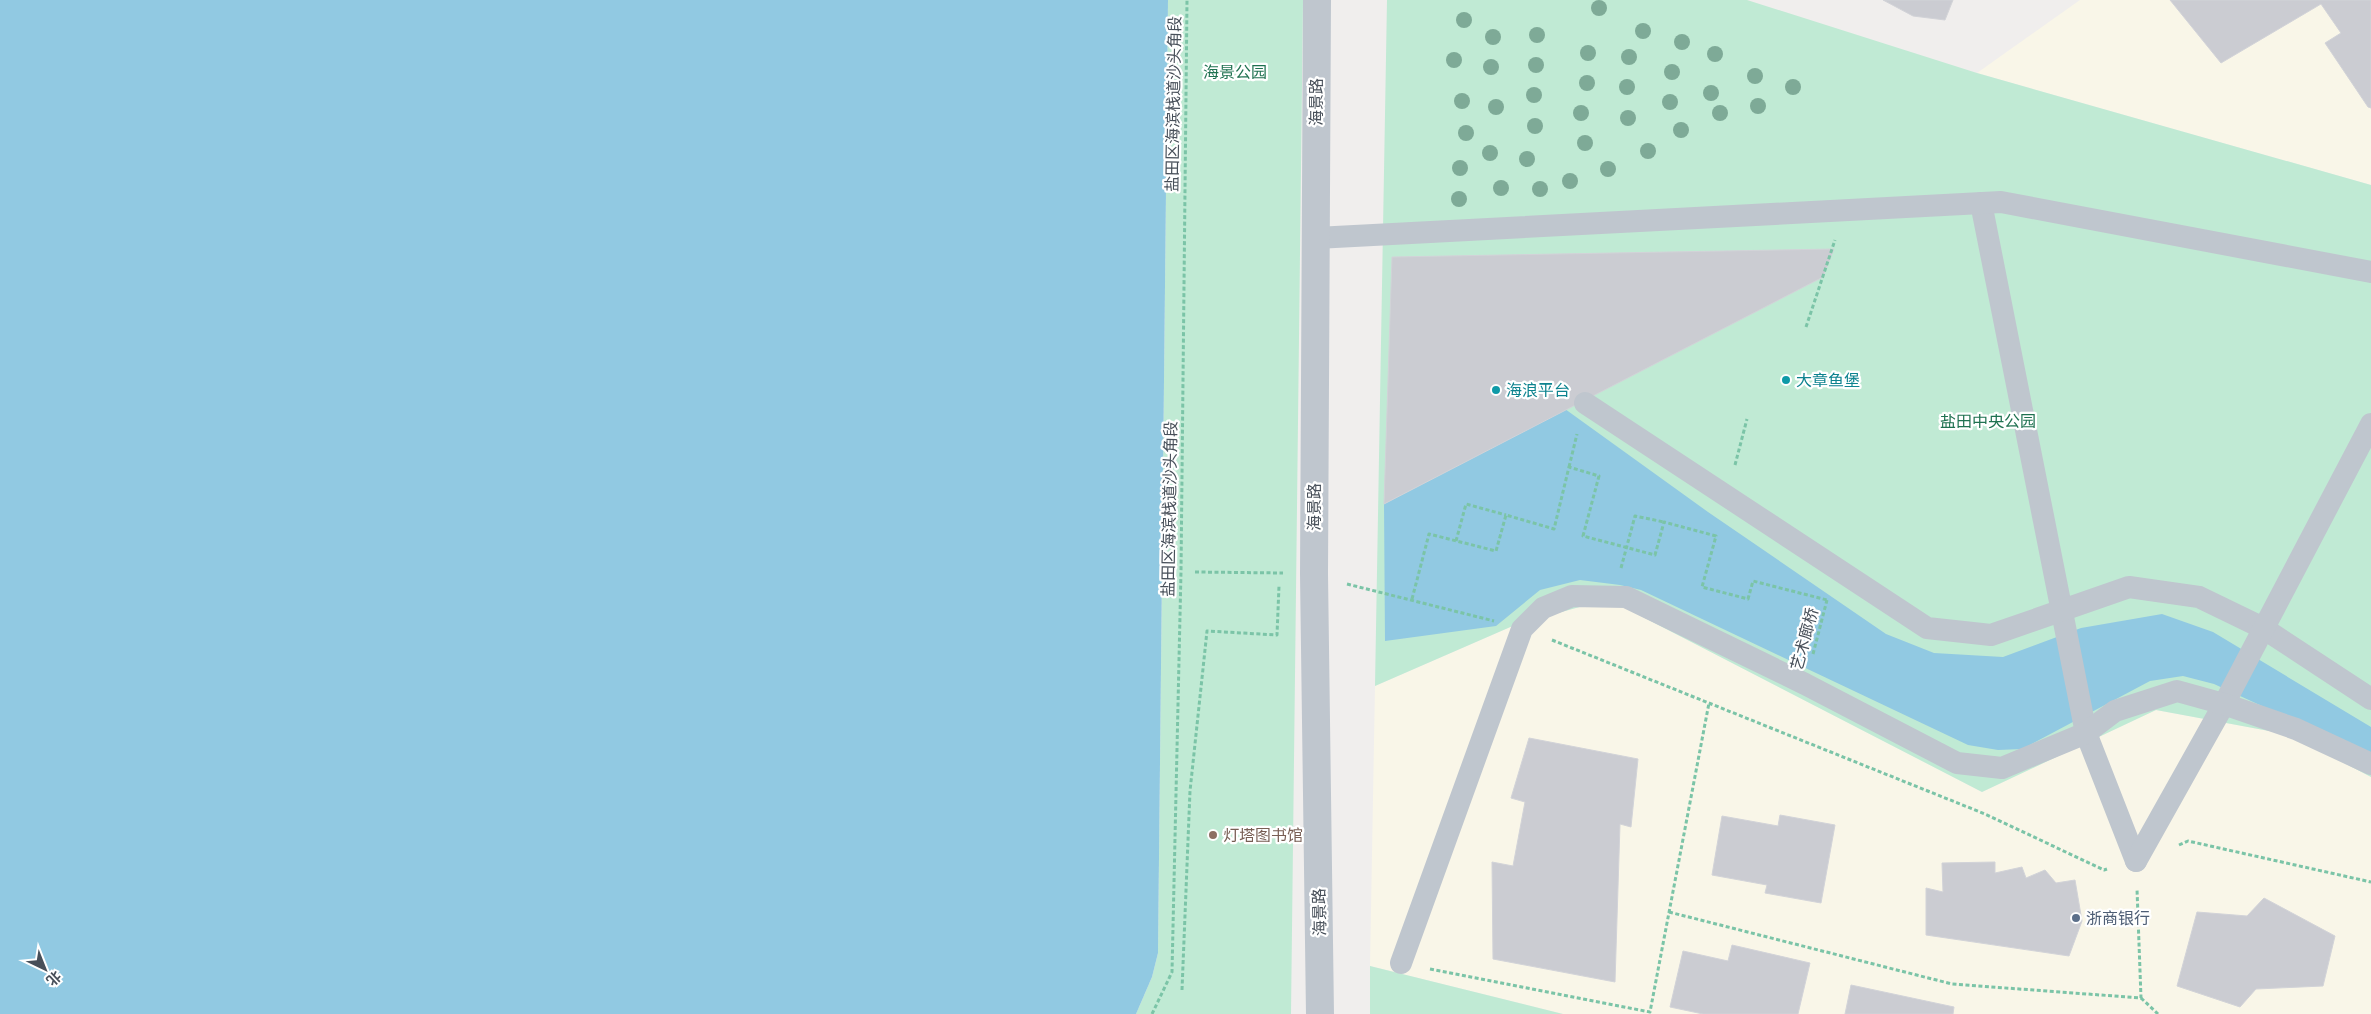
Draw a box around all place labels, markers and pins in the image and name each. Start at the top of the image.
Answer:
place label: 大章鱼堡 [1796,370,1860,390]
marker: 大章鱼堡 [1780,374,1792,386]
place label: 海浪平台 [1506,380,1570,400]
marker: 海浪平台 [1490,384,1502,396]
place label: 灯塔图书馆 [1223,825,1303,845]
marker: 灯塔图书馆 [1207,829,1219,841]
place label: 浙商银行 [2086,908,2150,928]
marker: 浙商银行 [2070,912,2082,924]

